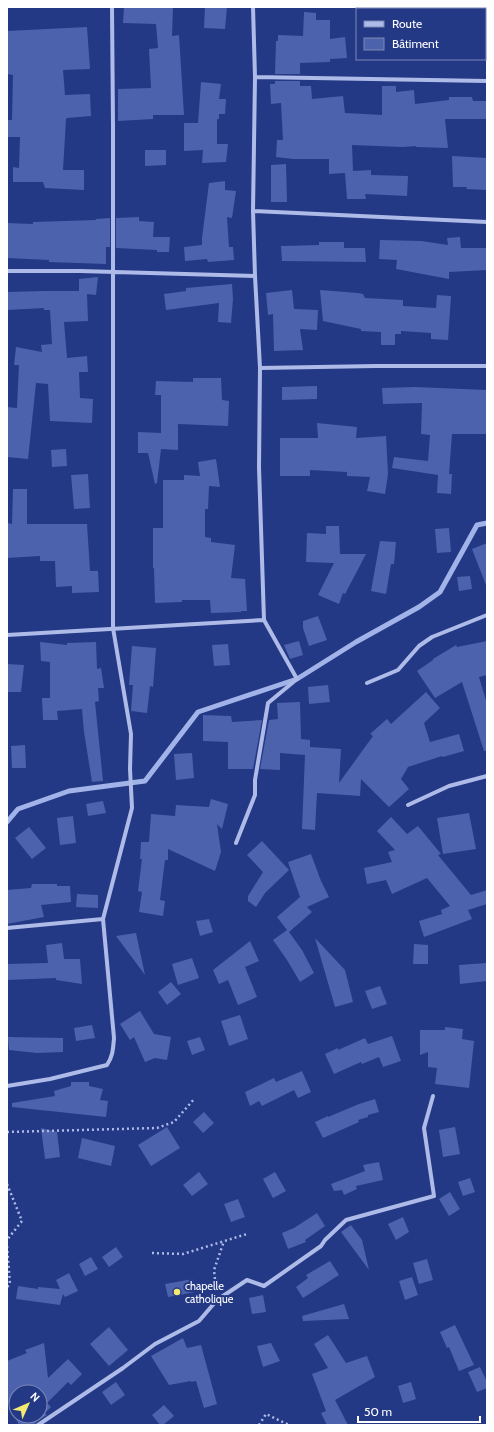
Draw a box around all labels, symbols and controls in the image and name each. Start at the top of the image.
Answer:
legend [356,8,486,60]
text: Route [392,16,422,31]
text: Bâtiment [392,36,439,51]
place label: chapelle catholique [185,1279,234,1306]
marker: chapelle catholique [172,1287,182,1297]
north arrow [8,1384,48,1424]
text: N [27,1389,43,1405]
scale bar [358,1398,480,1424]
text: 50 m [364,1404,392,1419]

